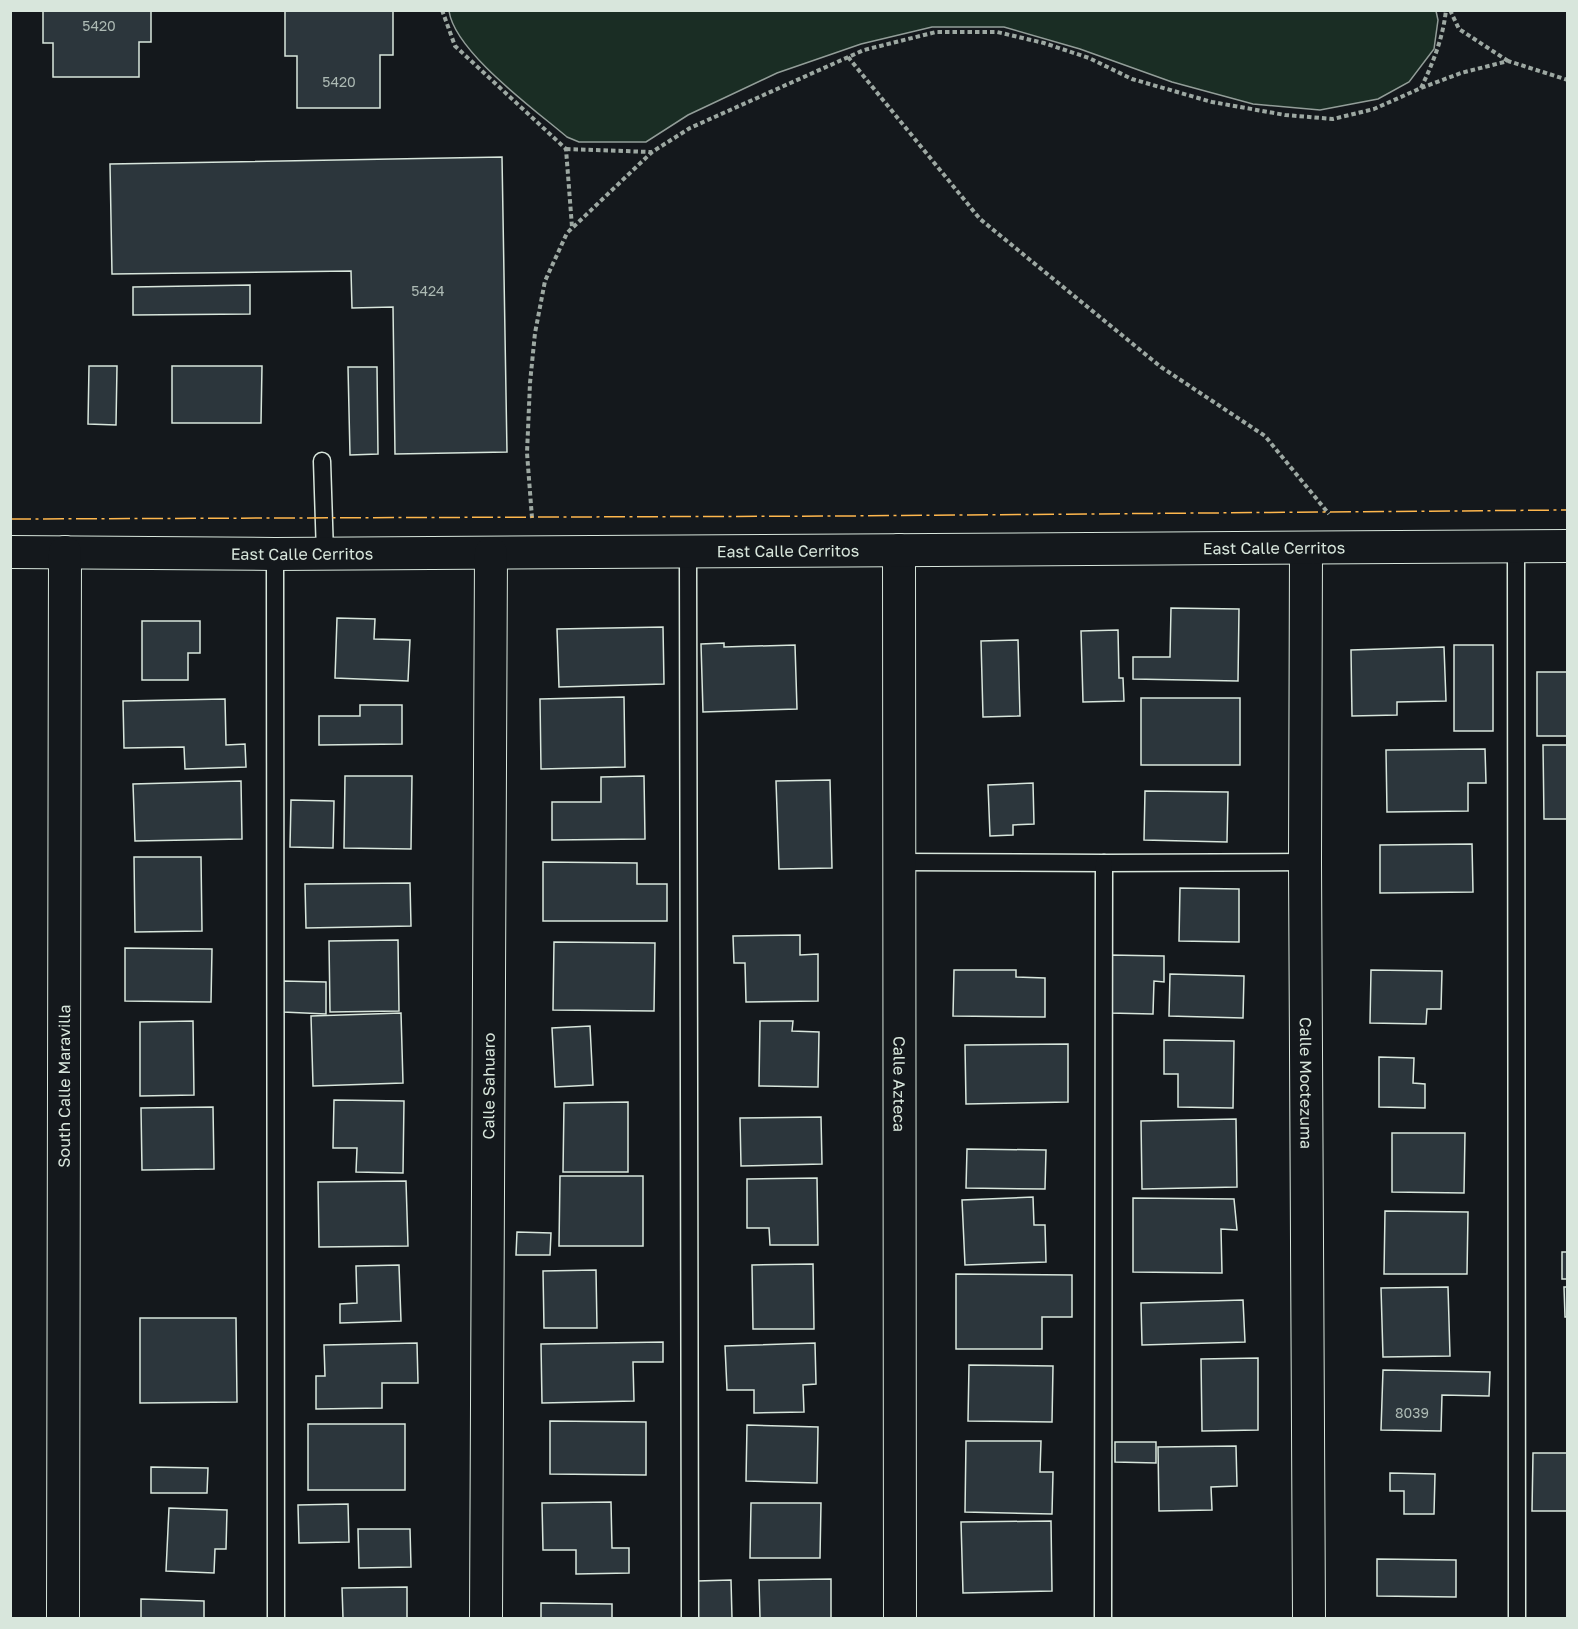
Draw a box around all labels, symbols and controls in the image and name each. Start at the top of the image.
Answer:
house number: 5420 [82,17,116,34]
house number: 5420 [322,73,356,90]
house number: 5424 [411,282,445,299]
street label: East Calle Cerritos [1203,537,1345,558]
street label: East Calle Cerritos [717,540,859,561]
street label: East Calle Cerritos [231,543,373,564]
street label: South Calle Maravilla [54,1004,74,1168]
street label: Calle Moctezuma [1296,1017,1317,1149]
street label: Calle Sahuaro [478,1033,499,1140]
street label: Calle Azteca [889,1036,910,1132]
house number: 8039 [1395,1404,1429,1421]

